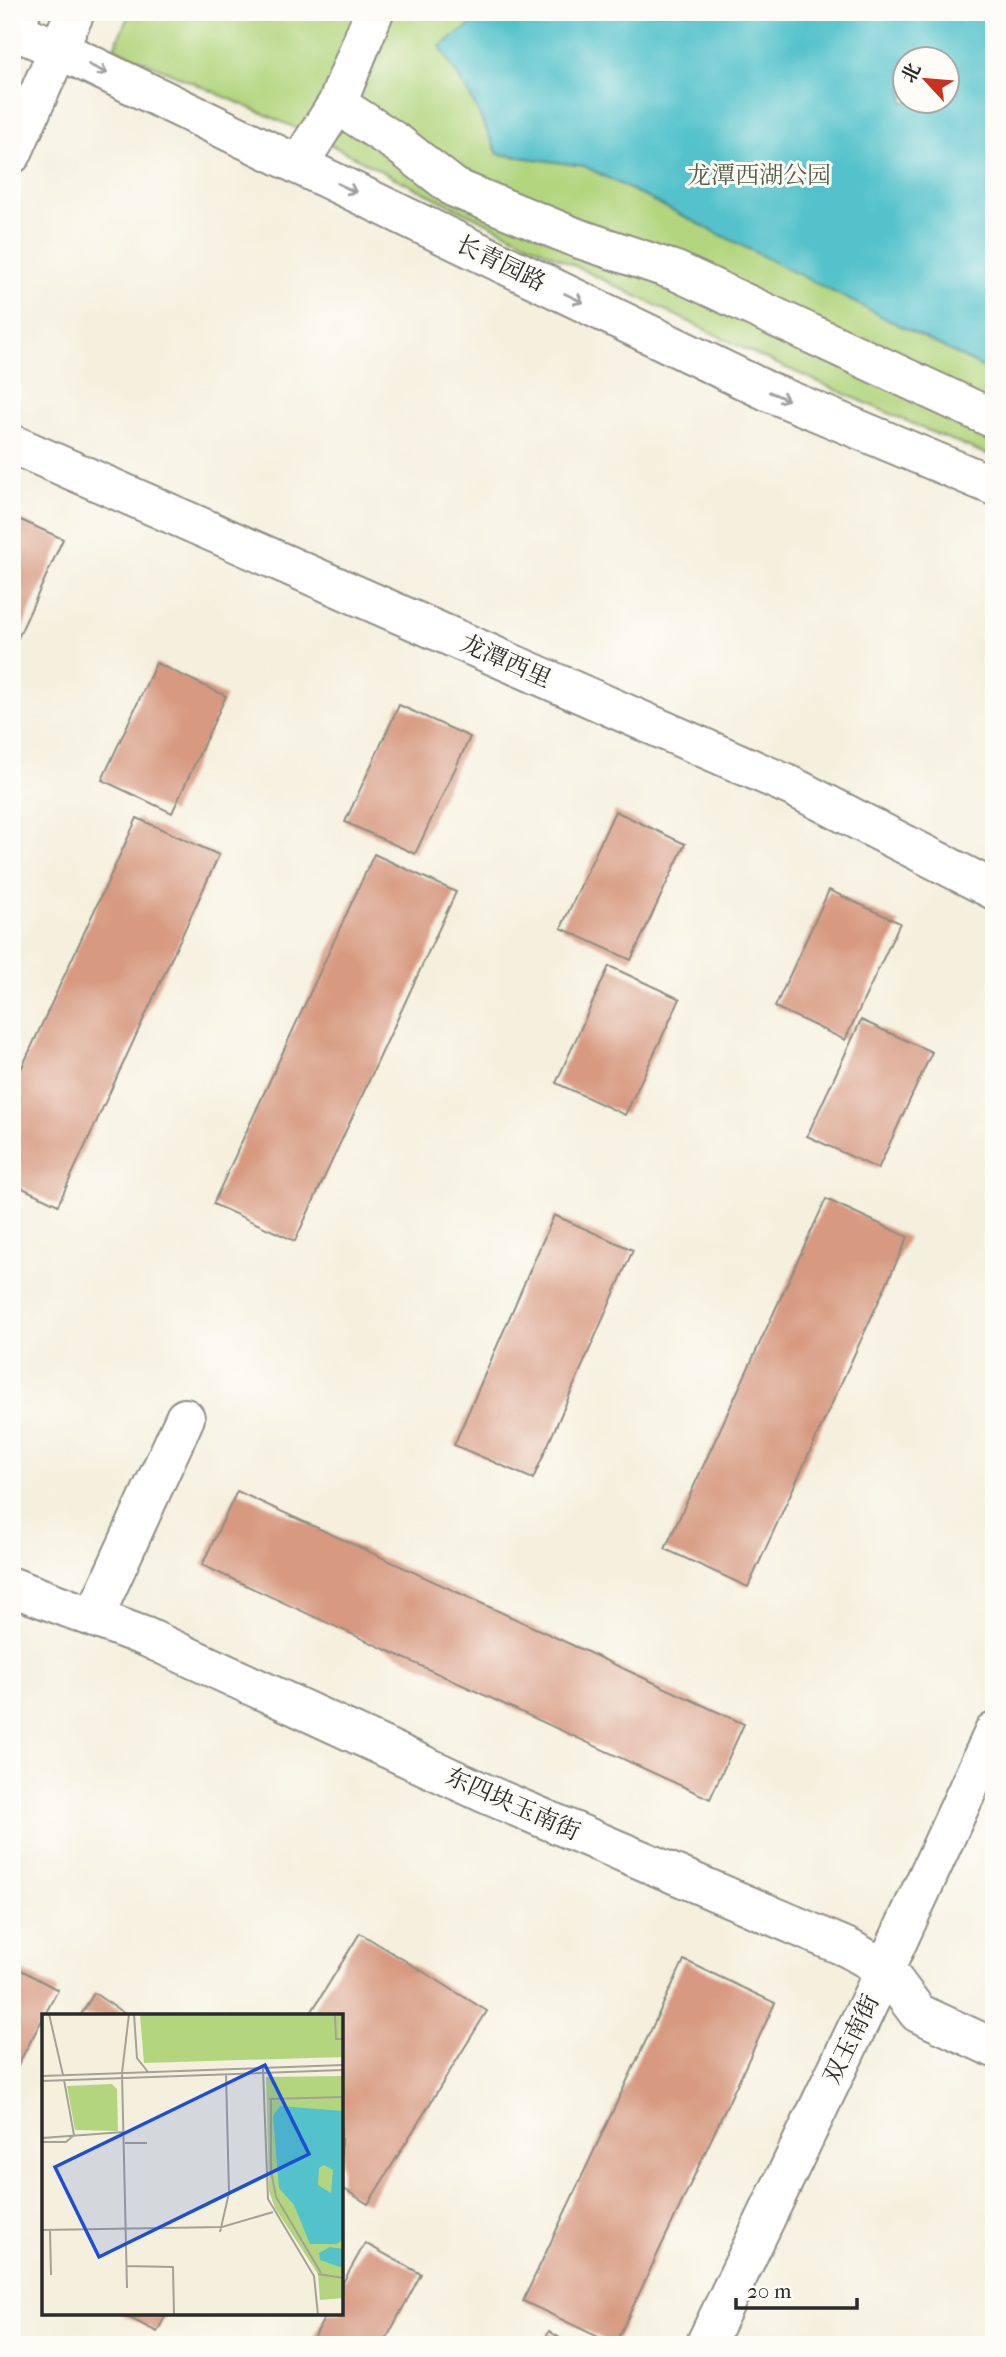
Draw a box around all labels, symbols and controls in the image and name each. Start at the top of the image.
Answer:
north arrow [890,46,960,116]
text: 北 [898,60,926,86]
one-way arrow [87,62,108,76]
park label: 龙潭西湖公园 [687,161,831,189]
one-way arrow [336,182,357,196]
street label: 长青园路 [452,229,550,297]
one-way arrow [563,291,584,305]
one-way arrow [768,390,789,403]
street label: 龙潭西里 [456,629,556,693]
street label: 东四块玉南街 [442,1762,584,1846]
street label: 双玉南街 [817,1990,885,2088]
inset map [42,2014,343,2315]
scale bar [736,2266,857,2310]
text: 20 m [747,2279,792,2303]

